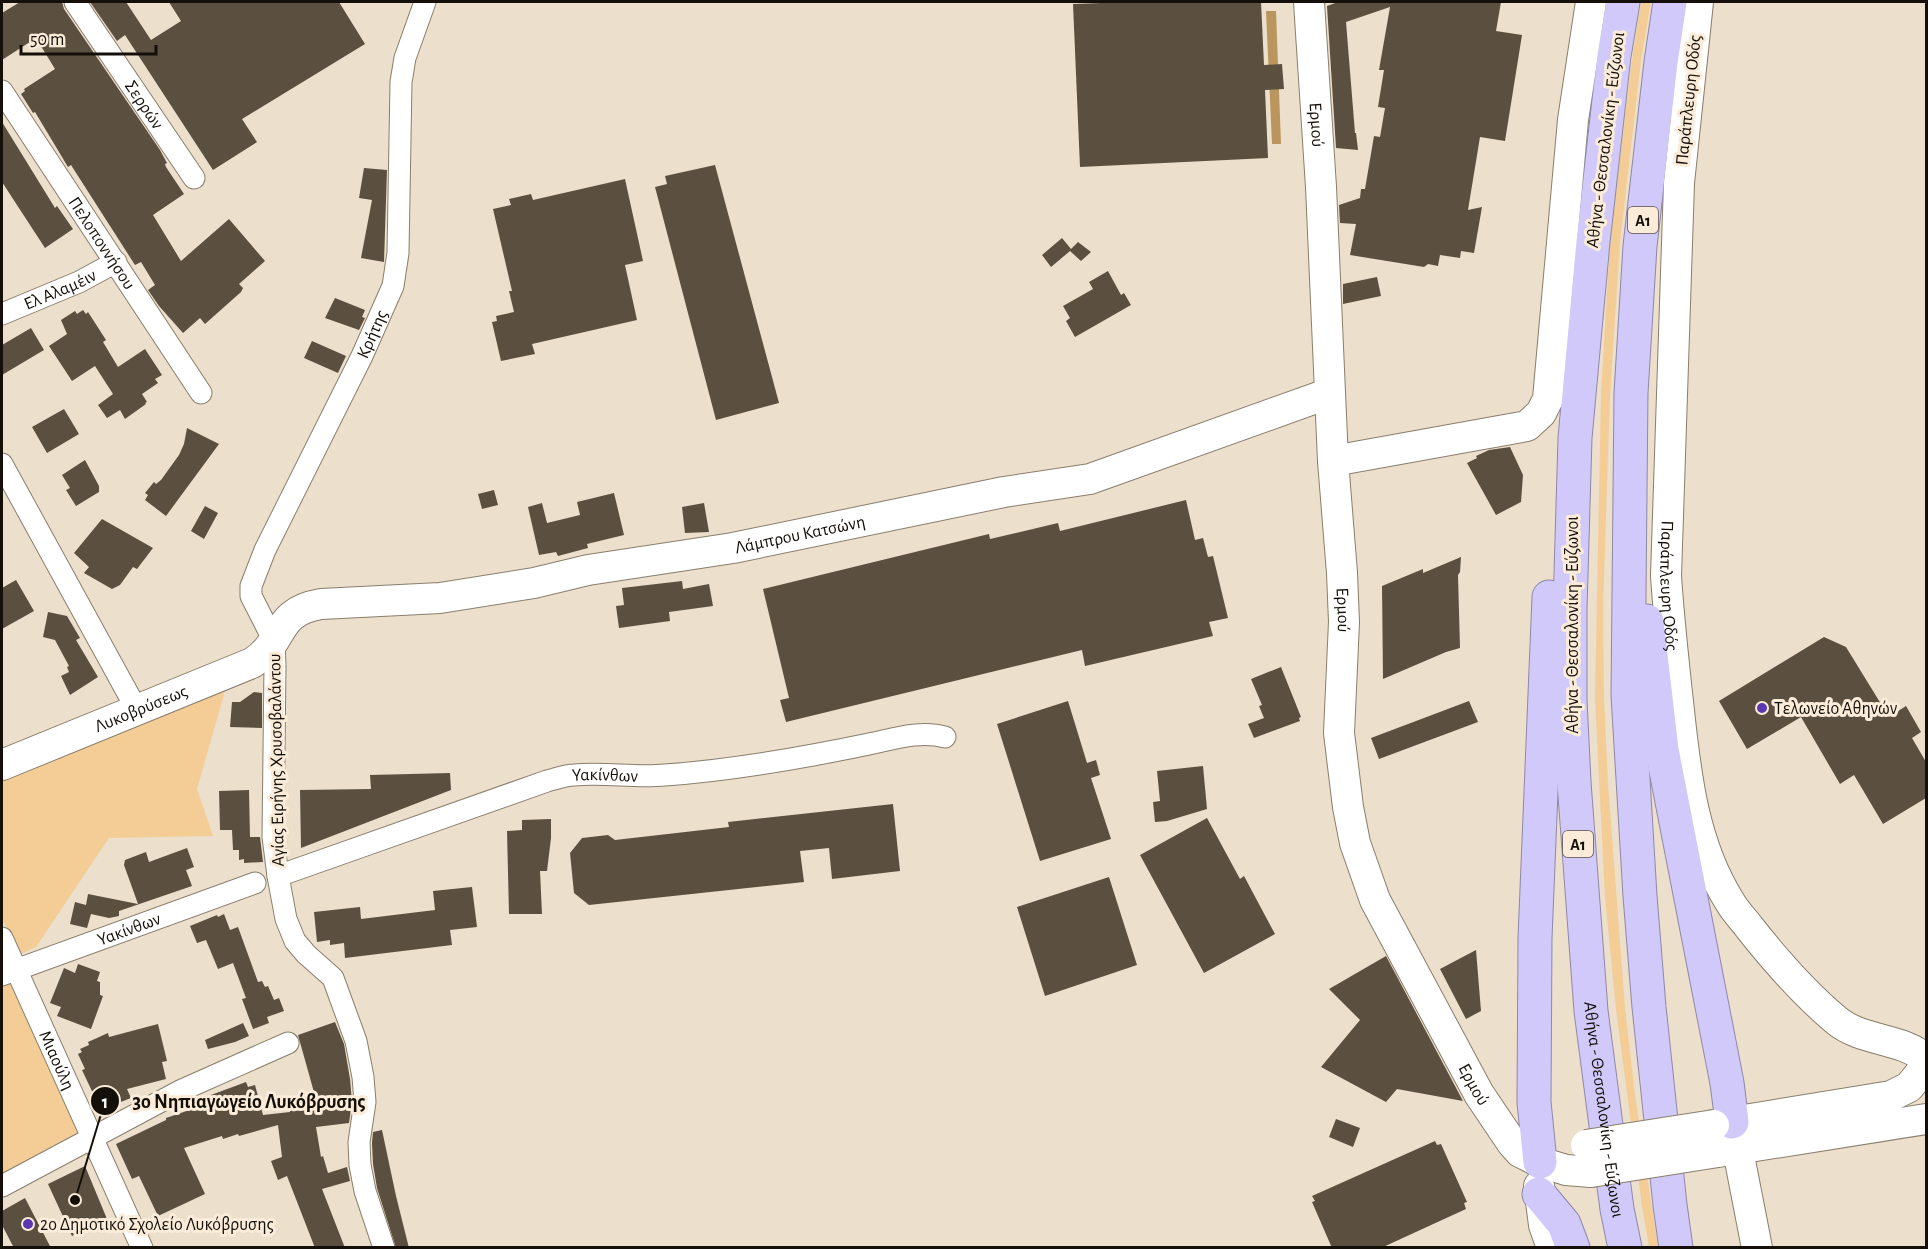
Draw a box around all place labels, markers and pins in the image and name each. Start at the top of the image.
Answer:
place label: Τελωνείο Αθηνών [1774,699,1898,718]
marker: Τελωνείο Αθηνών [1755,701,1769,715]
callout: 3ο Νηπιαγωγείο Λυκόβρυσης [90,1082,377,1120]
place label: 2ο Δημοτικό Σχολείο Λυκόβρυσης [40,1215,274,1234]
marker: 2ο Δημοτικό Σχολείο Λυκόβρυσης [21,1217,35,1231]

